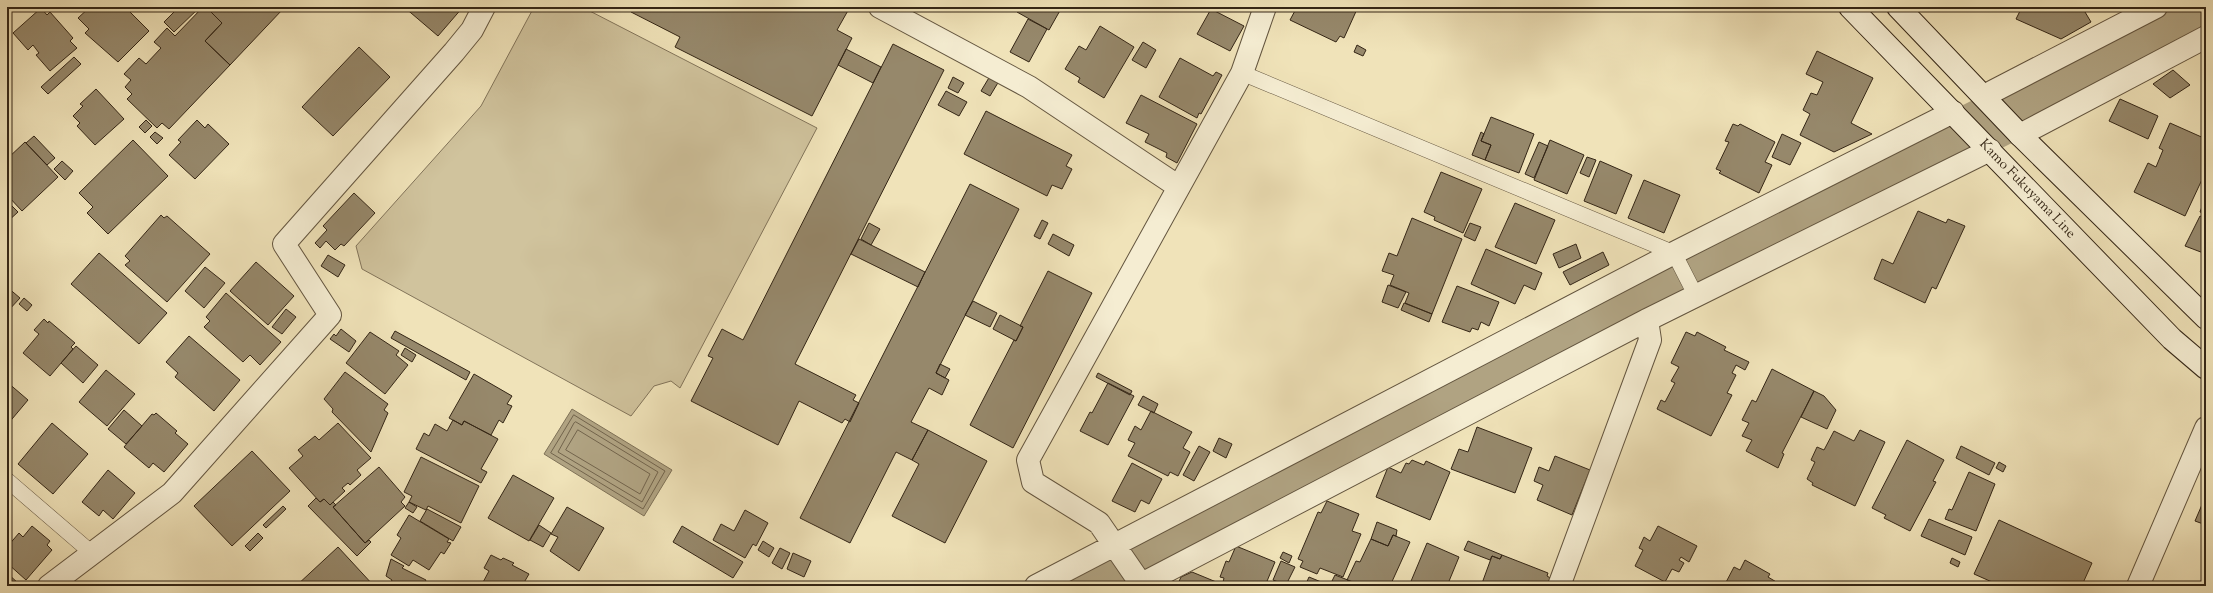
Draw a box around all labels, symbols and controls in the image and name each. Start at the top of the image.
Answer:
street label: Kamo Fukuyama Line [1974,135,2080,243]

